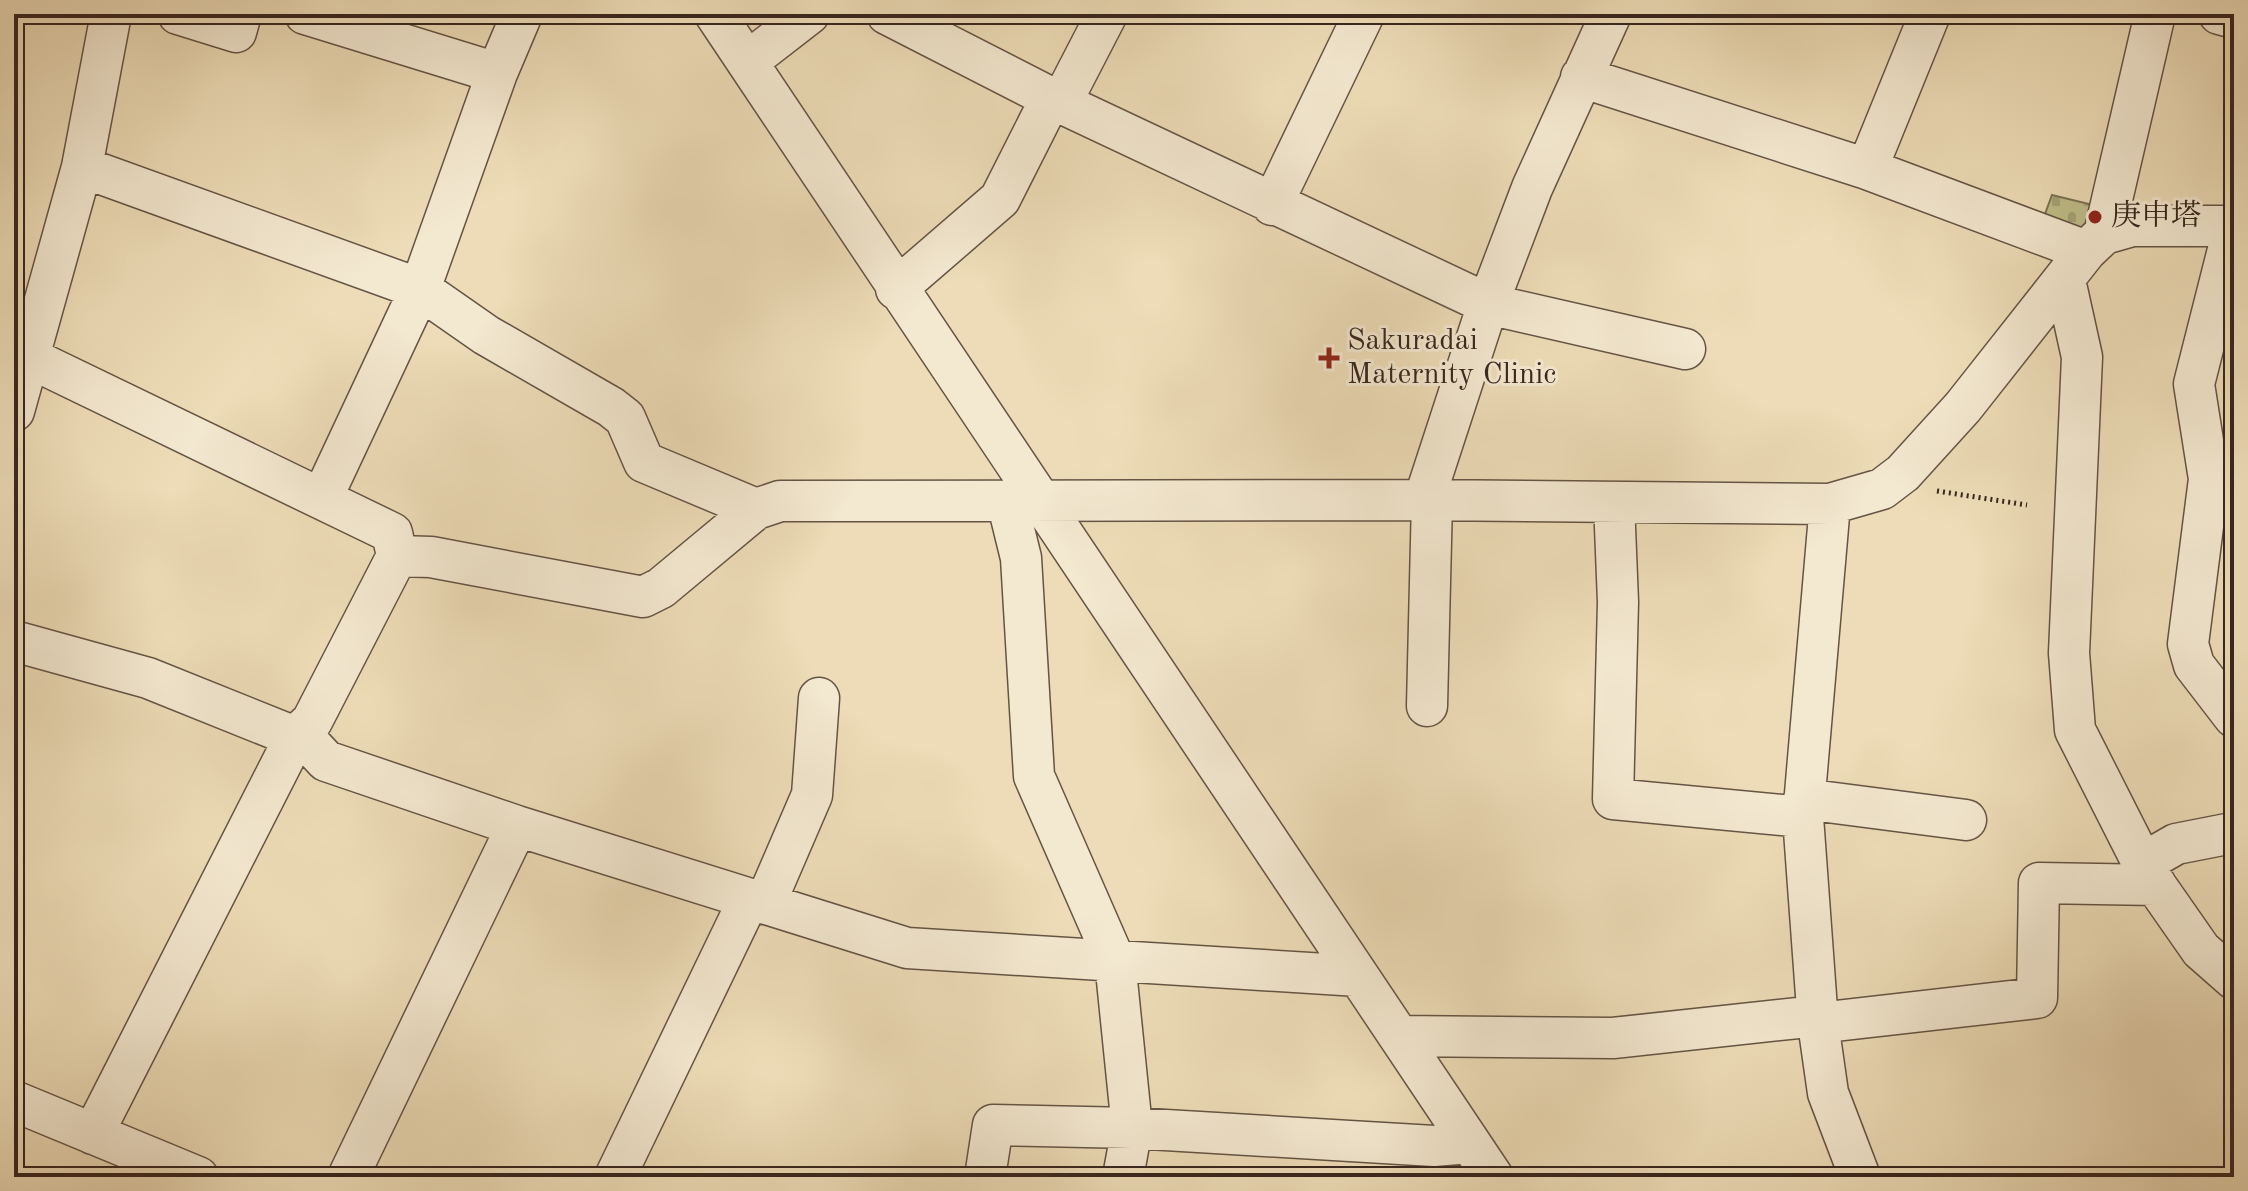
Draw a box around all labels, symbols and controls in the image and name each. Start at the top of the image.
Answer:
place label: 庚申塔 [2111,199,2201,232]
marker: 庚申塔 [2086,208,2104,226]
place label: Sakuradai Maternity Clinic [1347,326,1556,390]
marker: Sakuradai Maternity Clinic [1318,347,1340,369]

